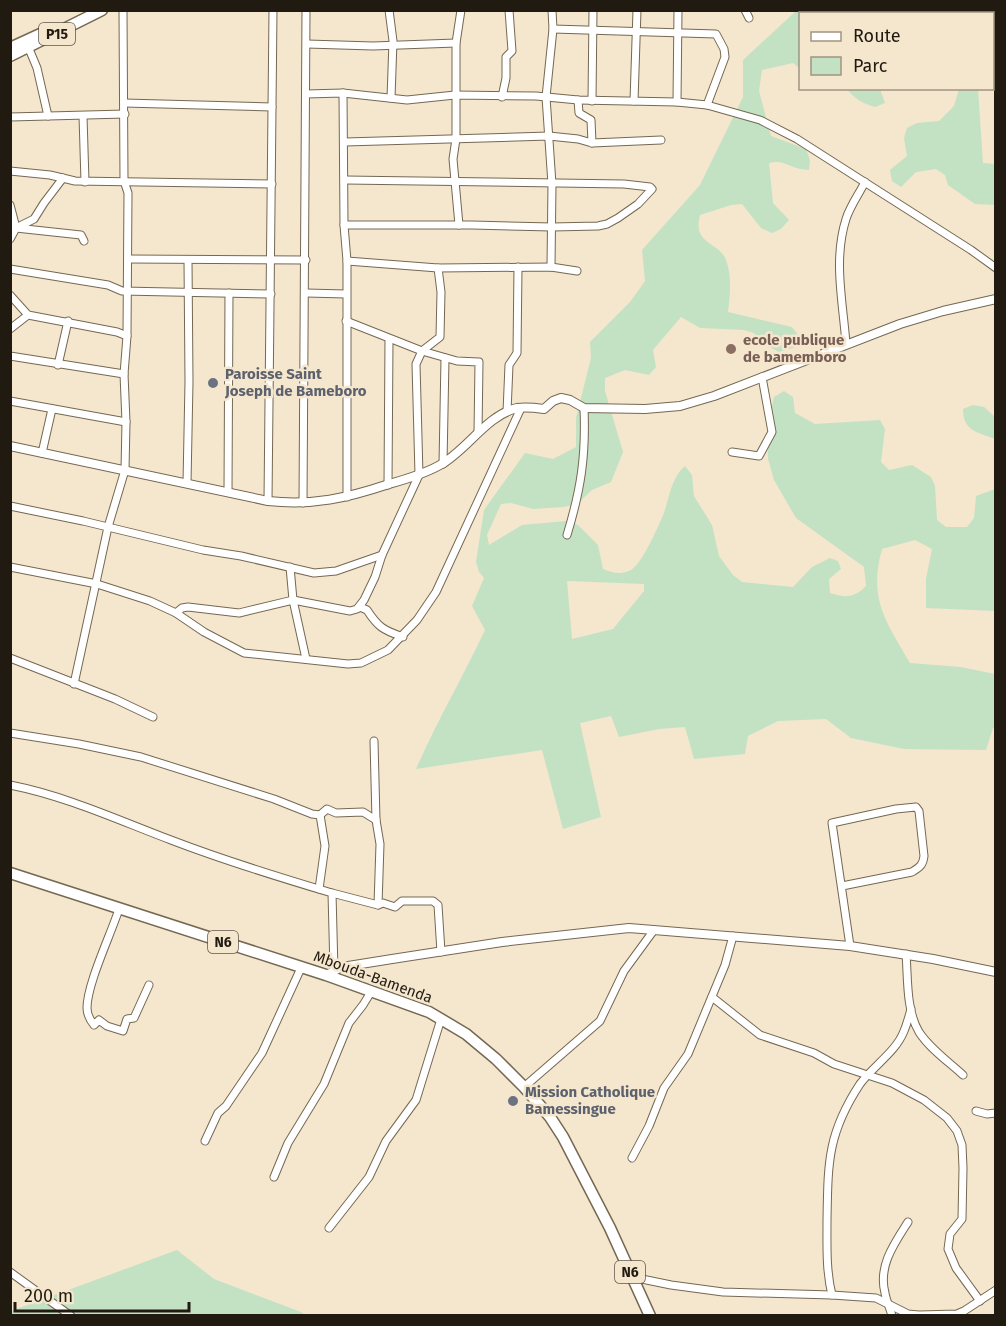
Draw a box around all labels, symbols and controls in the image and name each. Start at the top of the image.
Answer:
legend [799,12,994,90]
road number: P15 [39,23,75,45]
text: Route [853,25,901,47]
text: Parc [853,55,888,77]
place label: ecole publique de bamemboro [743,331,847,366]
marker: ecole publique de bamemboro [724,342,738,356]
place label: Paroisse Saint Joseph de Bameboro [224,365,367,400]
marker: Paroisse Saint Joseph de Bameboro [206,376,220,390]
road number: N6 [208,931,238,953]
street label: Mbouda-Bamenda [311,947,435,1007]
place label: Mission Catholique Bamessingue [525,1083,655,1118]
marker: Mission Catholique Bamessingue [506,1094,520,1108]
road number: N6 [615,1261,645,1283]
scale bar [15,1275,189,1313]
text: 200 m [24,1285,73,1307]

